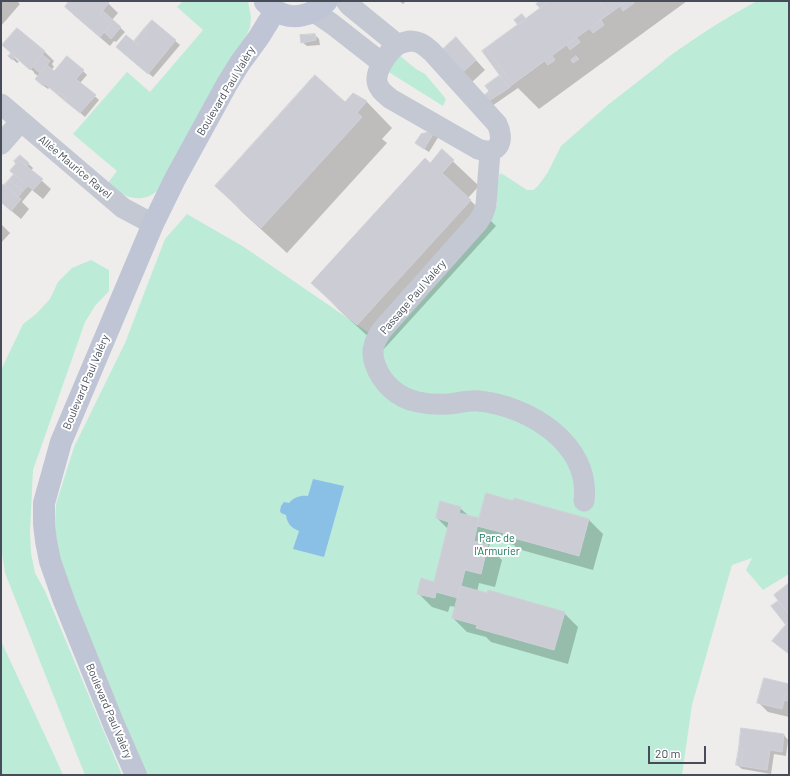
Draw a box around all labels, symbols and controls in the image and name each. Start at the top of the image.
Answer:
street label: Boulevard Paul Valéry [194,44,258,138]
street label: Allée Maurice Ravel [36,133,114,201]
street label: Passage Paul Valéry [377,257,449,337]
street label: Boulevard Paul Valéry [60,332,112,432]
park label: Parc de l'Armurier [474,531,520,557]
street label: Boulevard Paul Valéry [83,661,135,761]
scale bar [650,738,708,764]
text: 20 m [655,746,681,760]

